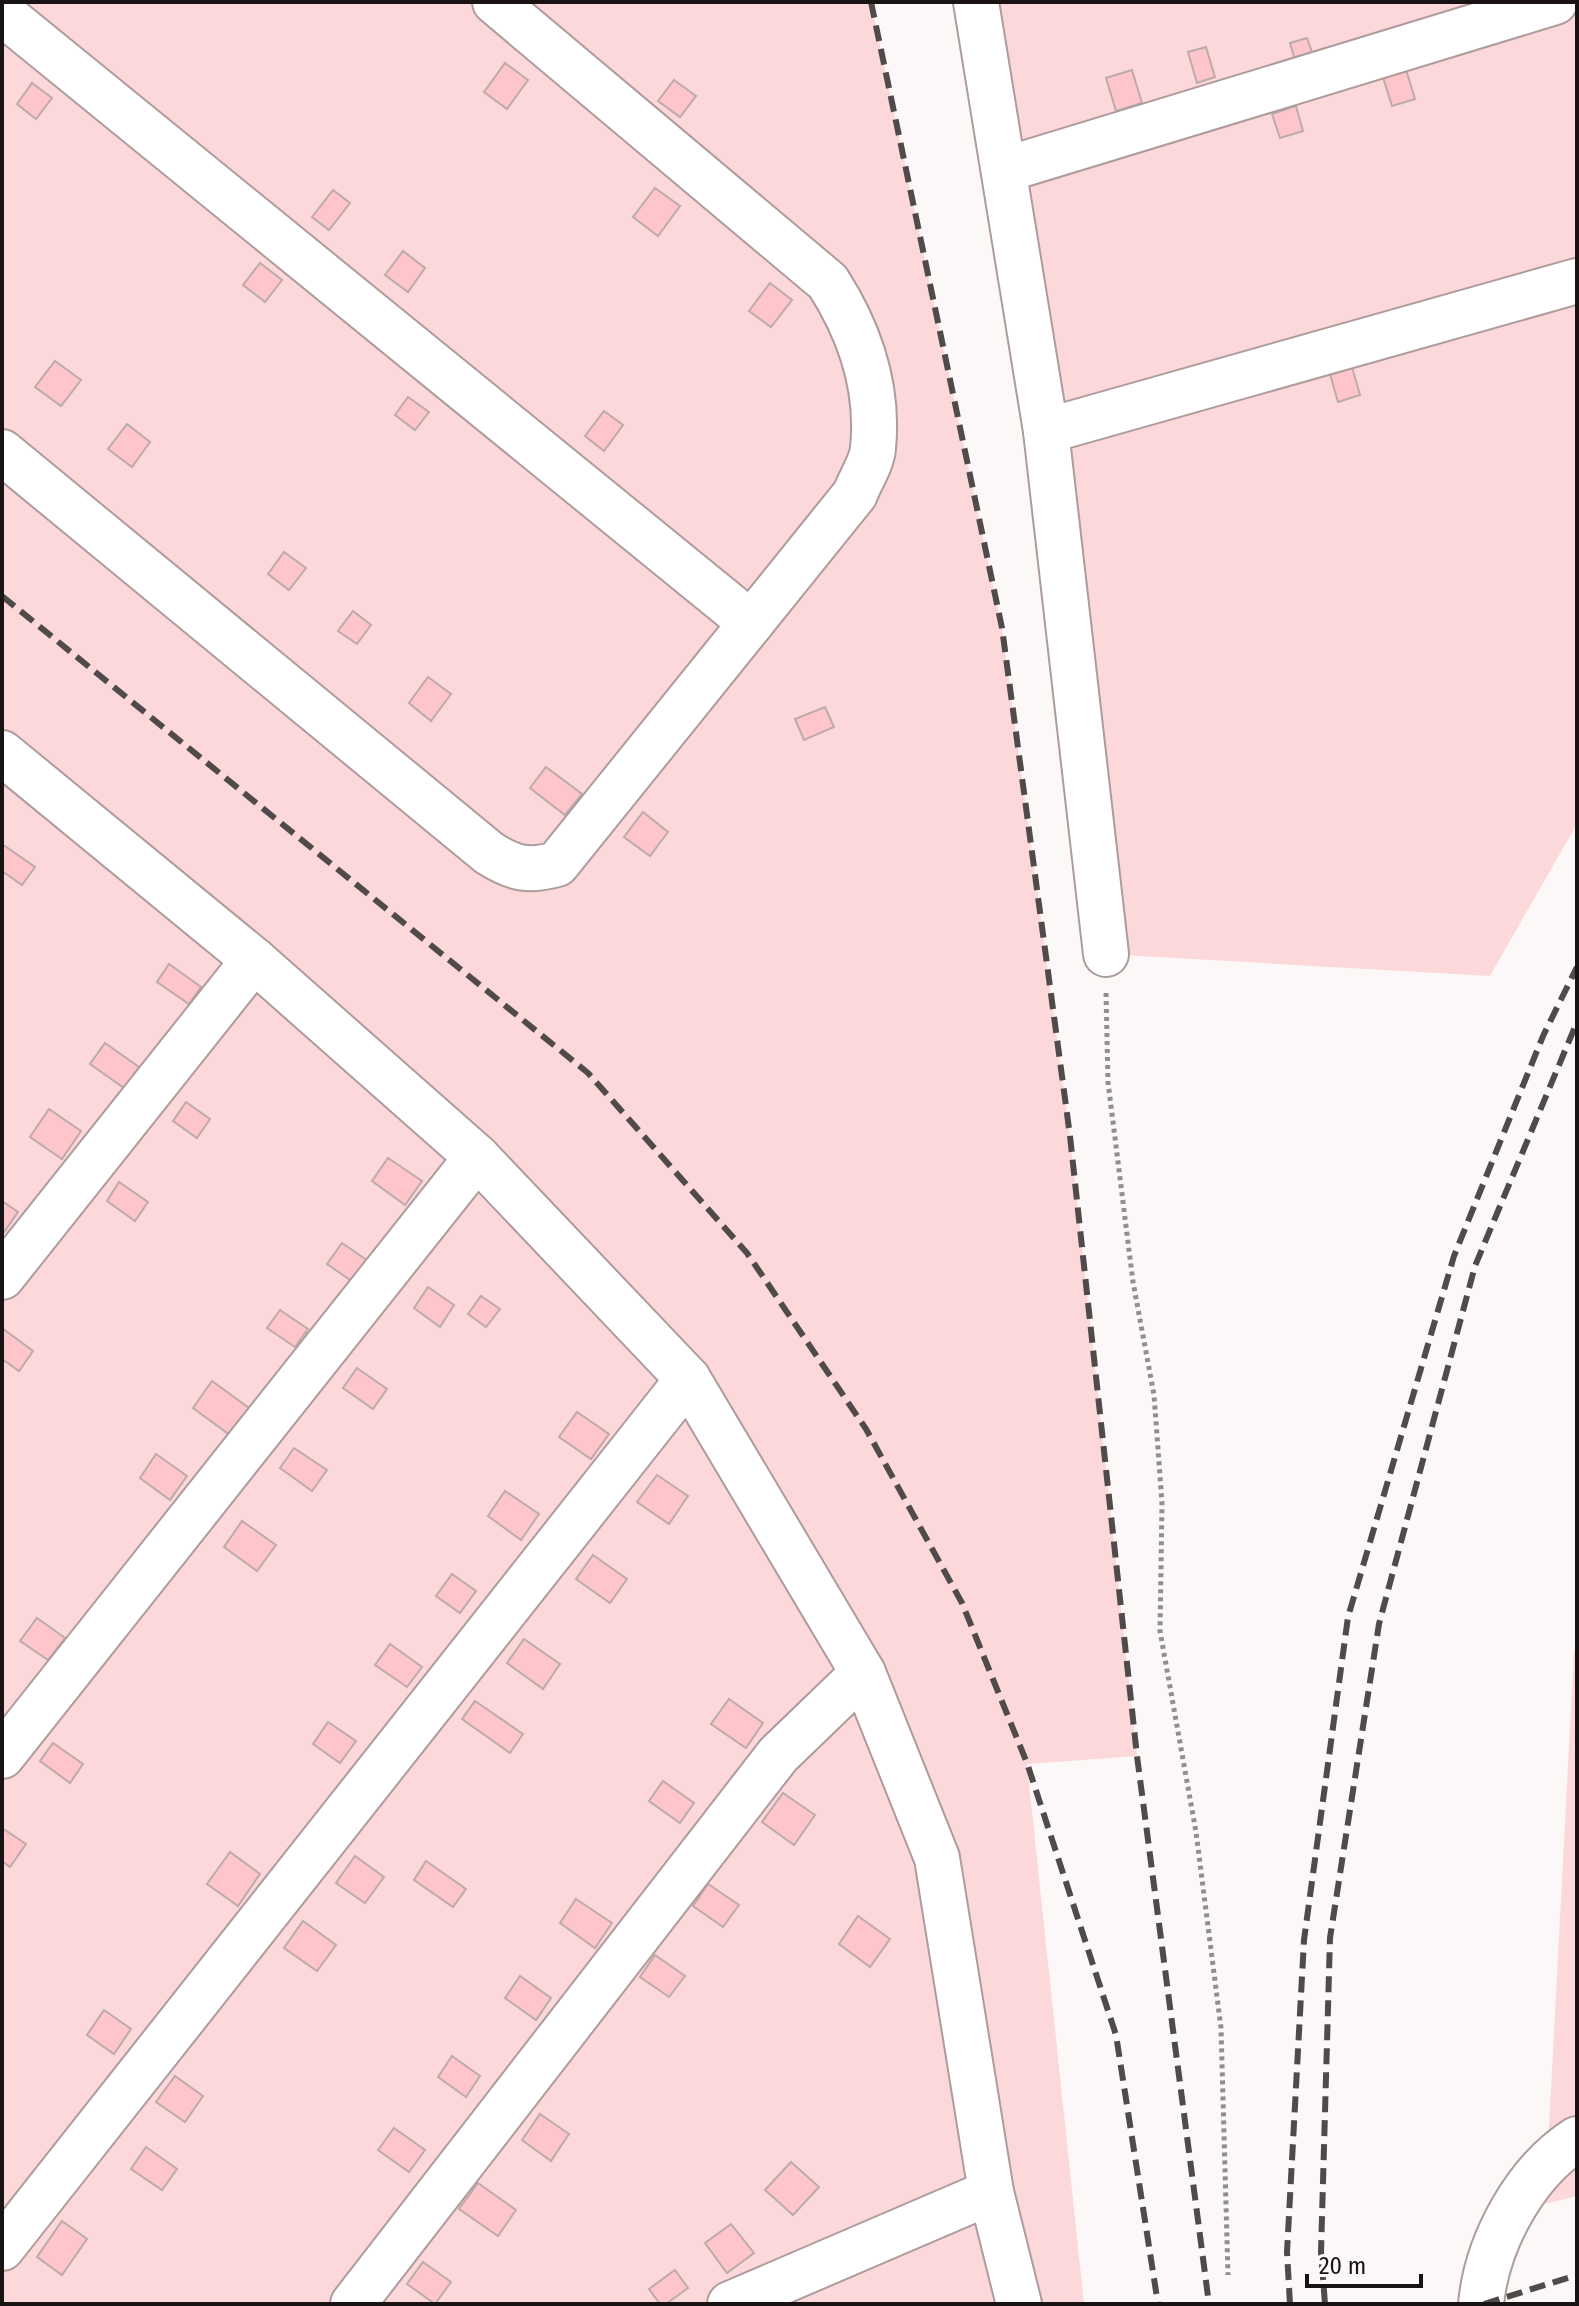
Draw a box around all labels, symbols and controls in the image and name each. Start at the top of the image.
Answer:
scale bar [1307,2238,1421,2288]
text: 20 m [1319,2252,1366,2280]

